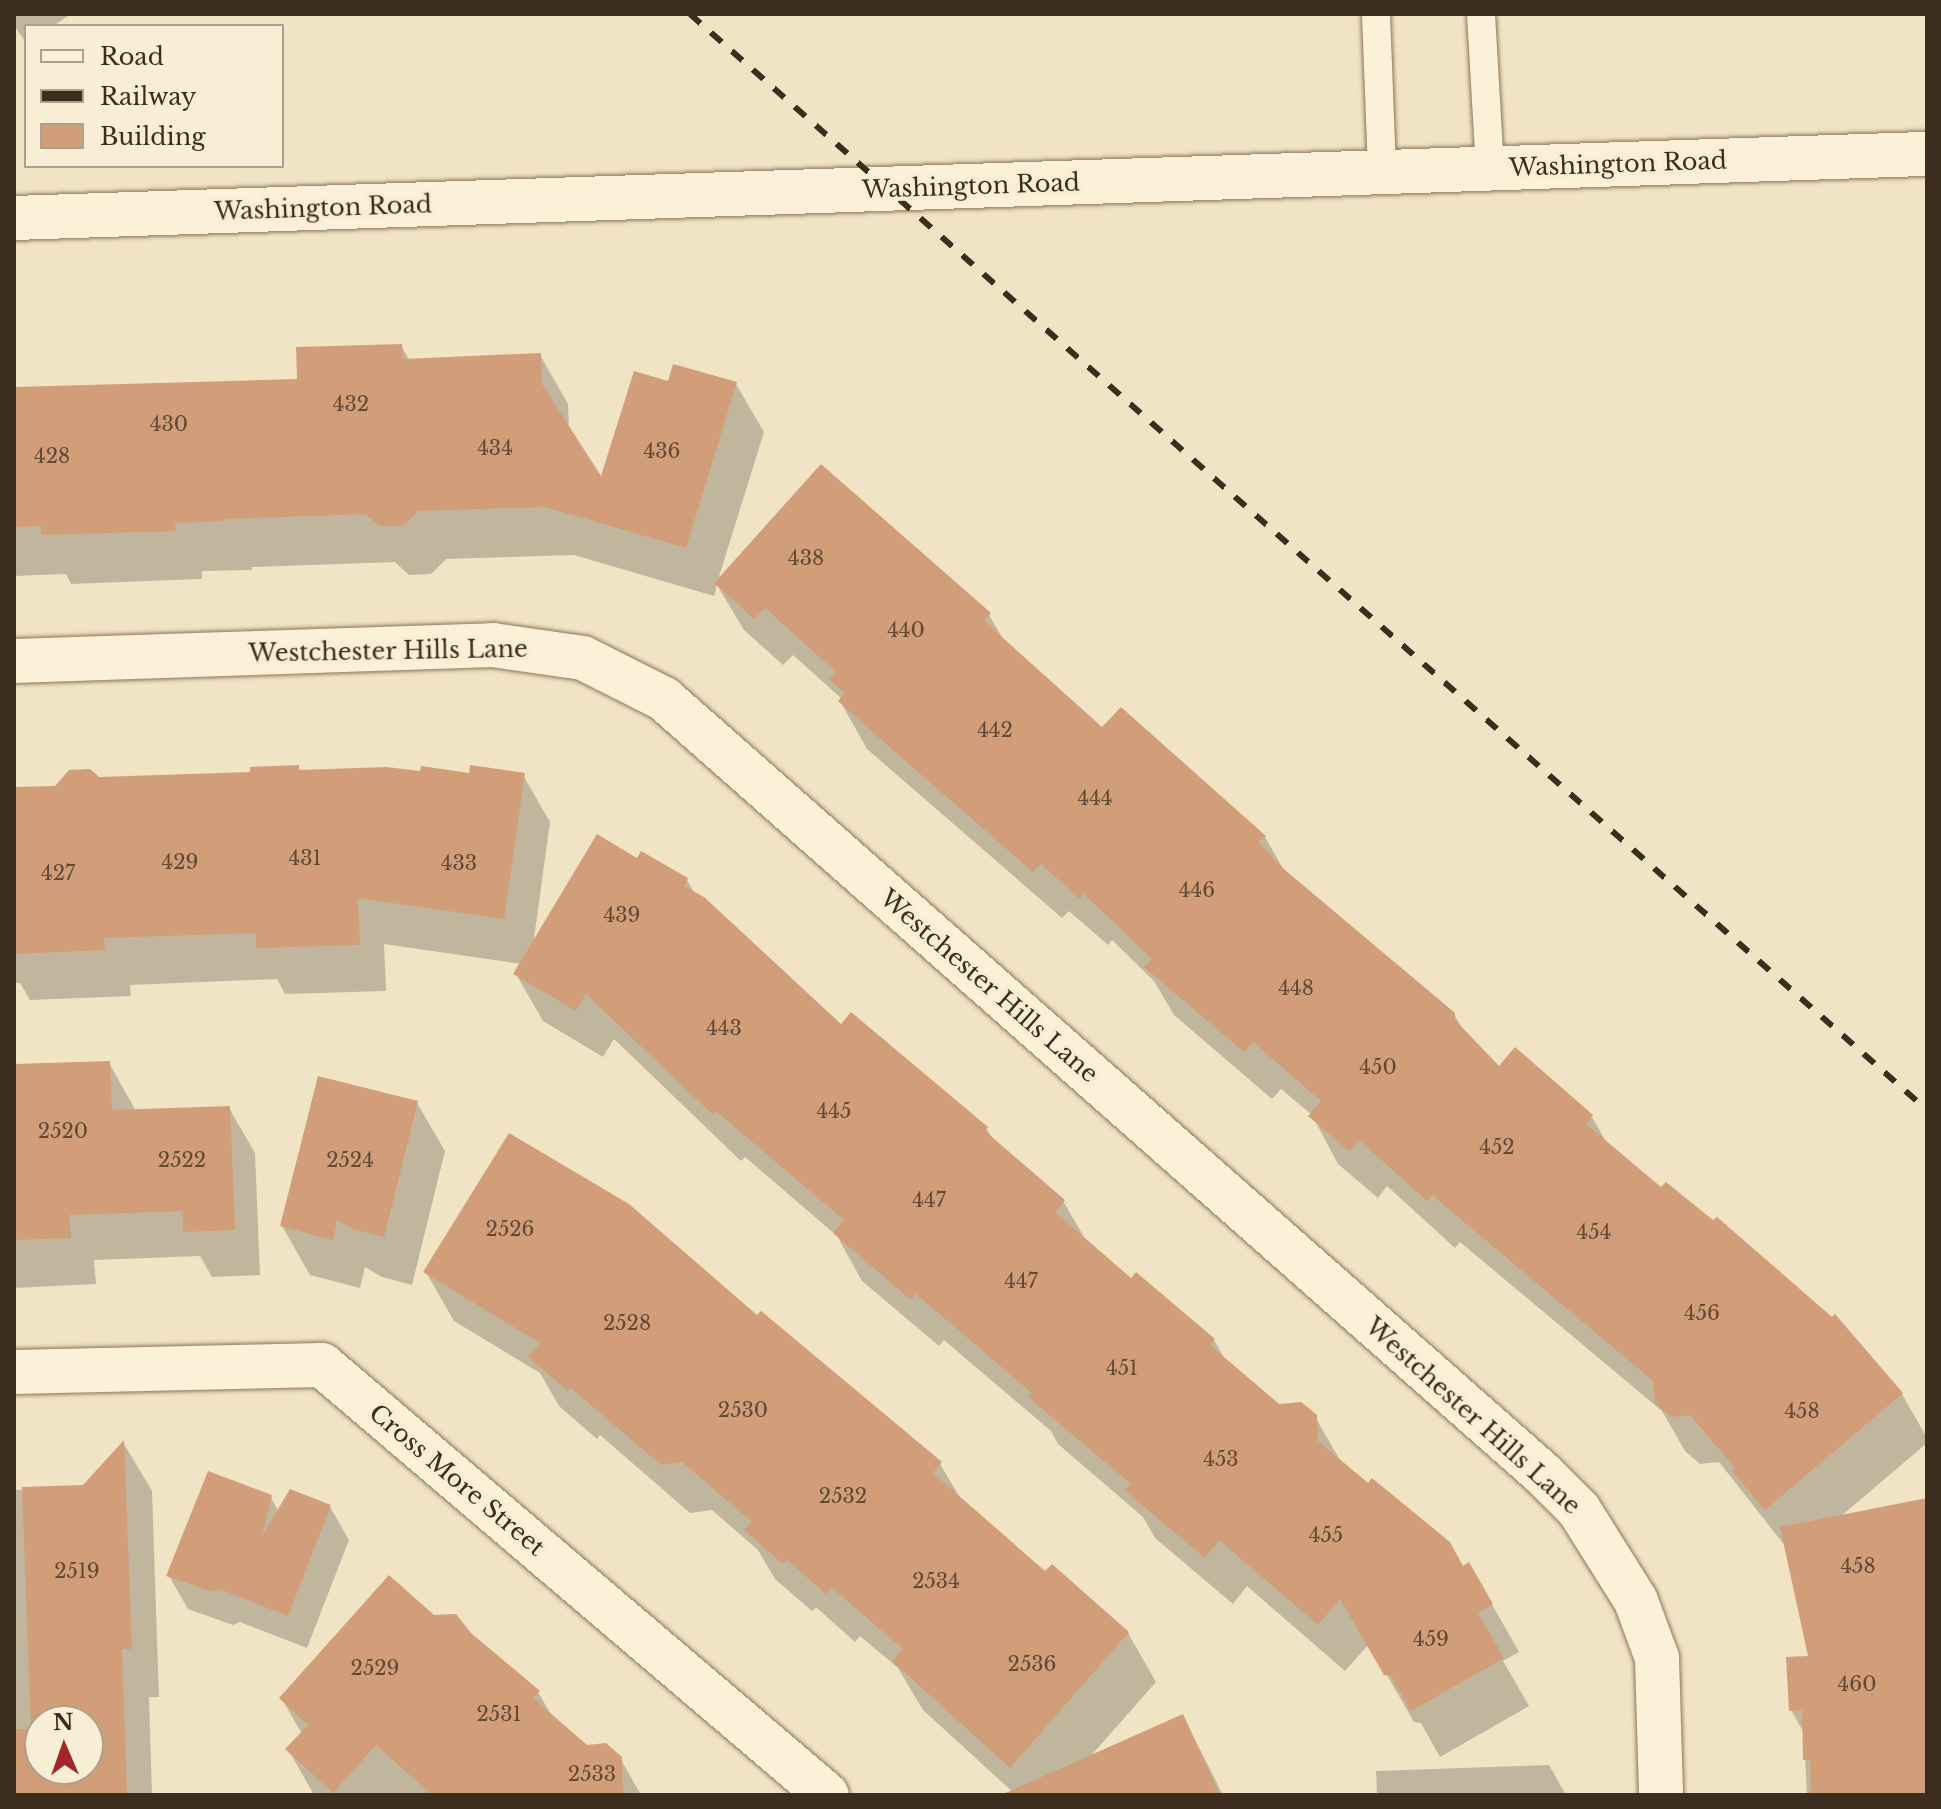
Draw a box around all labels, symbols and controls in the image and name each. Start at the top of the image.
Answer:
legend [24,24,284,168]
text: Road [100,42,164,71]
text: Railway [100,82,196,111]
text: Building [100,122,206,151]
street label: Washington Road [1509,146,1727,182]
street label: Washington Road [862,168,1080,204]
street label: Washington Road [214,190,432,226]
house number: 432 [333,392,369,416]
house number: 430 [150,412,188,436]
house number: 434 [477,436,513,460]
house number: 436 [644,439,680,463]
house number: 428 [34,444,70,468]
house number: 438 [788,546,824,570]
house number: 440 [887,618,925,642]
street label: Westchester Hills Lane [248,634,528,668]
house number: 442 [977,718,1013,742]
house number: 444 [1077,786,1113,810]
house number: 431 [289,846,321,870]
house number: 429 [162,850,198,874]
house number: 433 [441,851,477,875]
house number: 427 [41,861,75,885]
house number: 446 [1179,878,1215,902]
street label: Westchester Hills Lane [874,883,1104,1089]
house number: 439 [604,903,640,927]
house number: 448 [1278,976,1314,1000]
house number: 443 [706,1016,742,1040]
house number: 450 [1359,1055,1397,1079]
house number: 445 [817,1099,851,1123]
house number: 2520 [38,1119,88,1143]
house number: 452 [1479,1135,1515,1159]
house number: 2522 [158,1148,206,1172]
house number: 2524 [326,1148,374,1172]
house number: 447 [912,1188,946,1212]
house number: 2526 [486,1217,534,1241]
house number: 454 [1577,1220,1611,1244]
house number: 447 [1004,1269,1038,1293]
house number: 456 [1684,1301,1720,1325]
house number: 2528 [603,1311,651,1335]
street label: Westchester Hills Lane [1359,1312,1587,1520]
house number: 451 [1106,1356,1138,1380]
street label: Cross More Street [363,1398,551,1562]
house number: 2530 [718,1398,768,1422]
house number: 458 [1784,1399,1820,1423]
house number: 453 [1203,1447,1239,1471]
house number: 2532 [819,1484,867,1508]
house number: 455 [1309,1523,1343,1547]
house number: 458 [1840,1554,1876,1578]
house number: 2519 [54,1559,100,1583]
house number: 2534 [912,1569,960,1593]
house number: 459 [1413,1627,1449,1651]
house number: 2536 [1008,1652,1056,1676]
house number: 2529 [351,1656,399,1680]
house number: 460 [1838,1672,1876,1696]
house number: 2531 [477,1702,521,1726]
north arrow [24,1705,104,1785]
text: N [52,1709,74,1736]
house number: 2533 [568,1762,616,1786]

